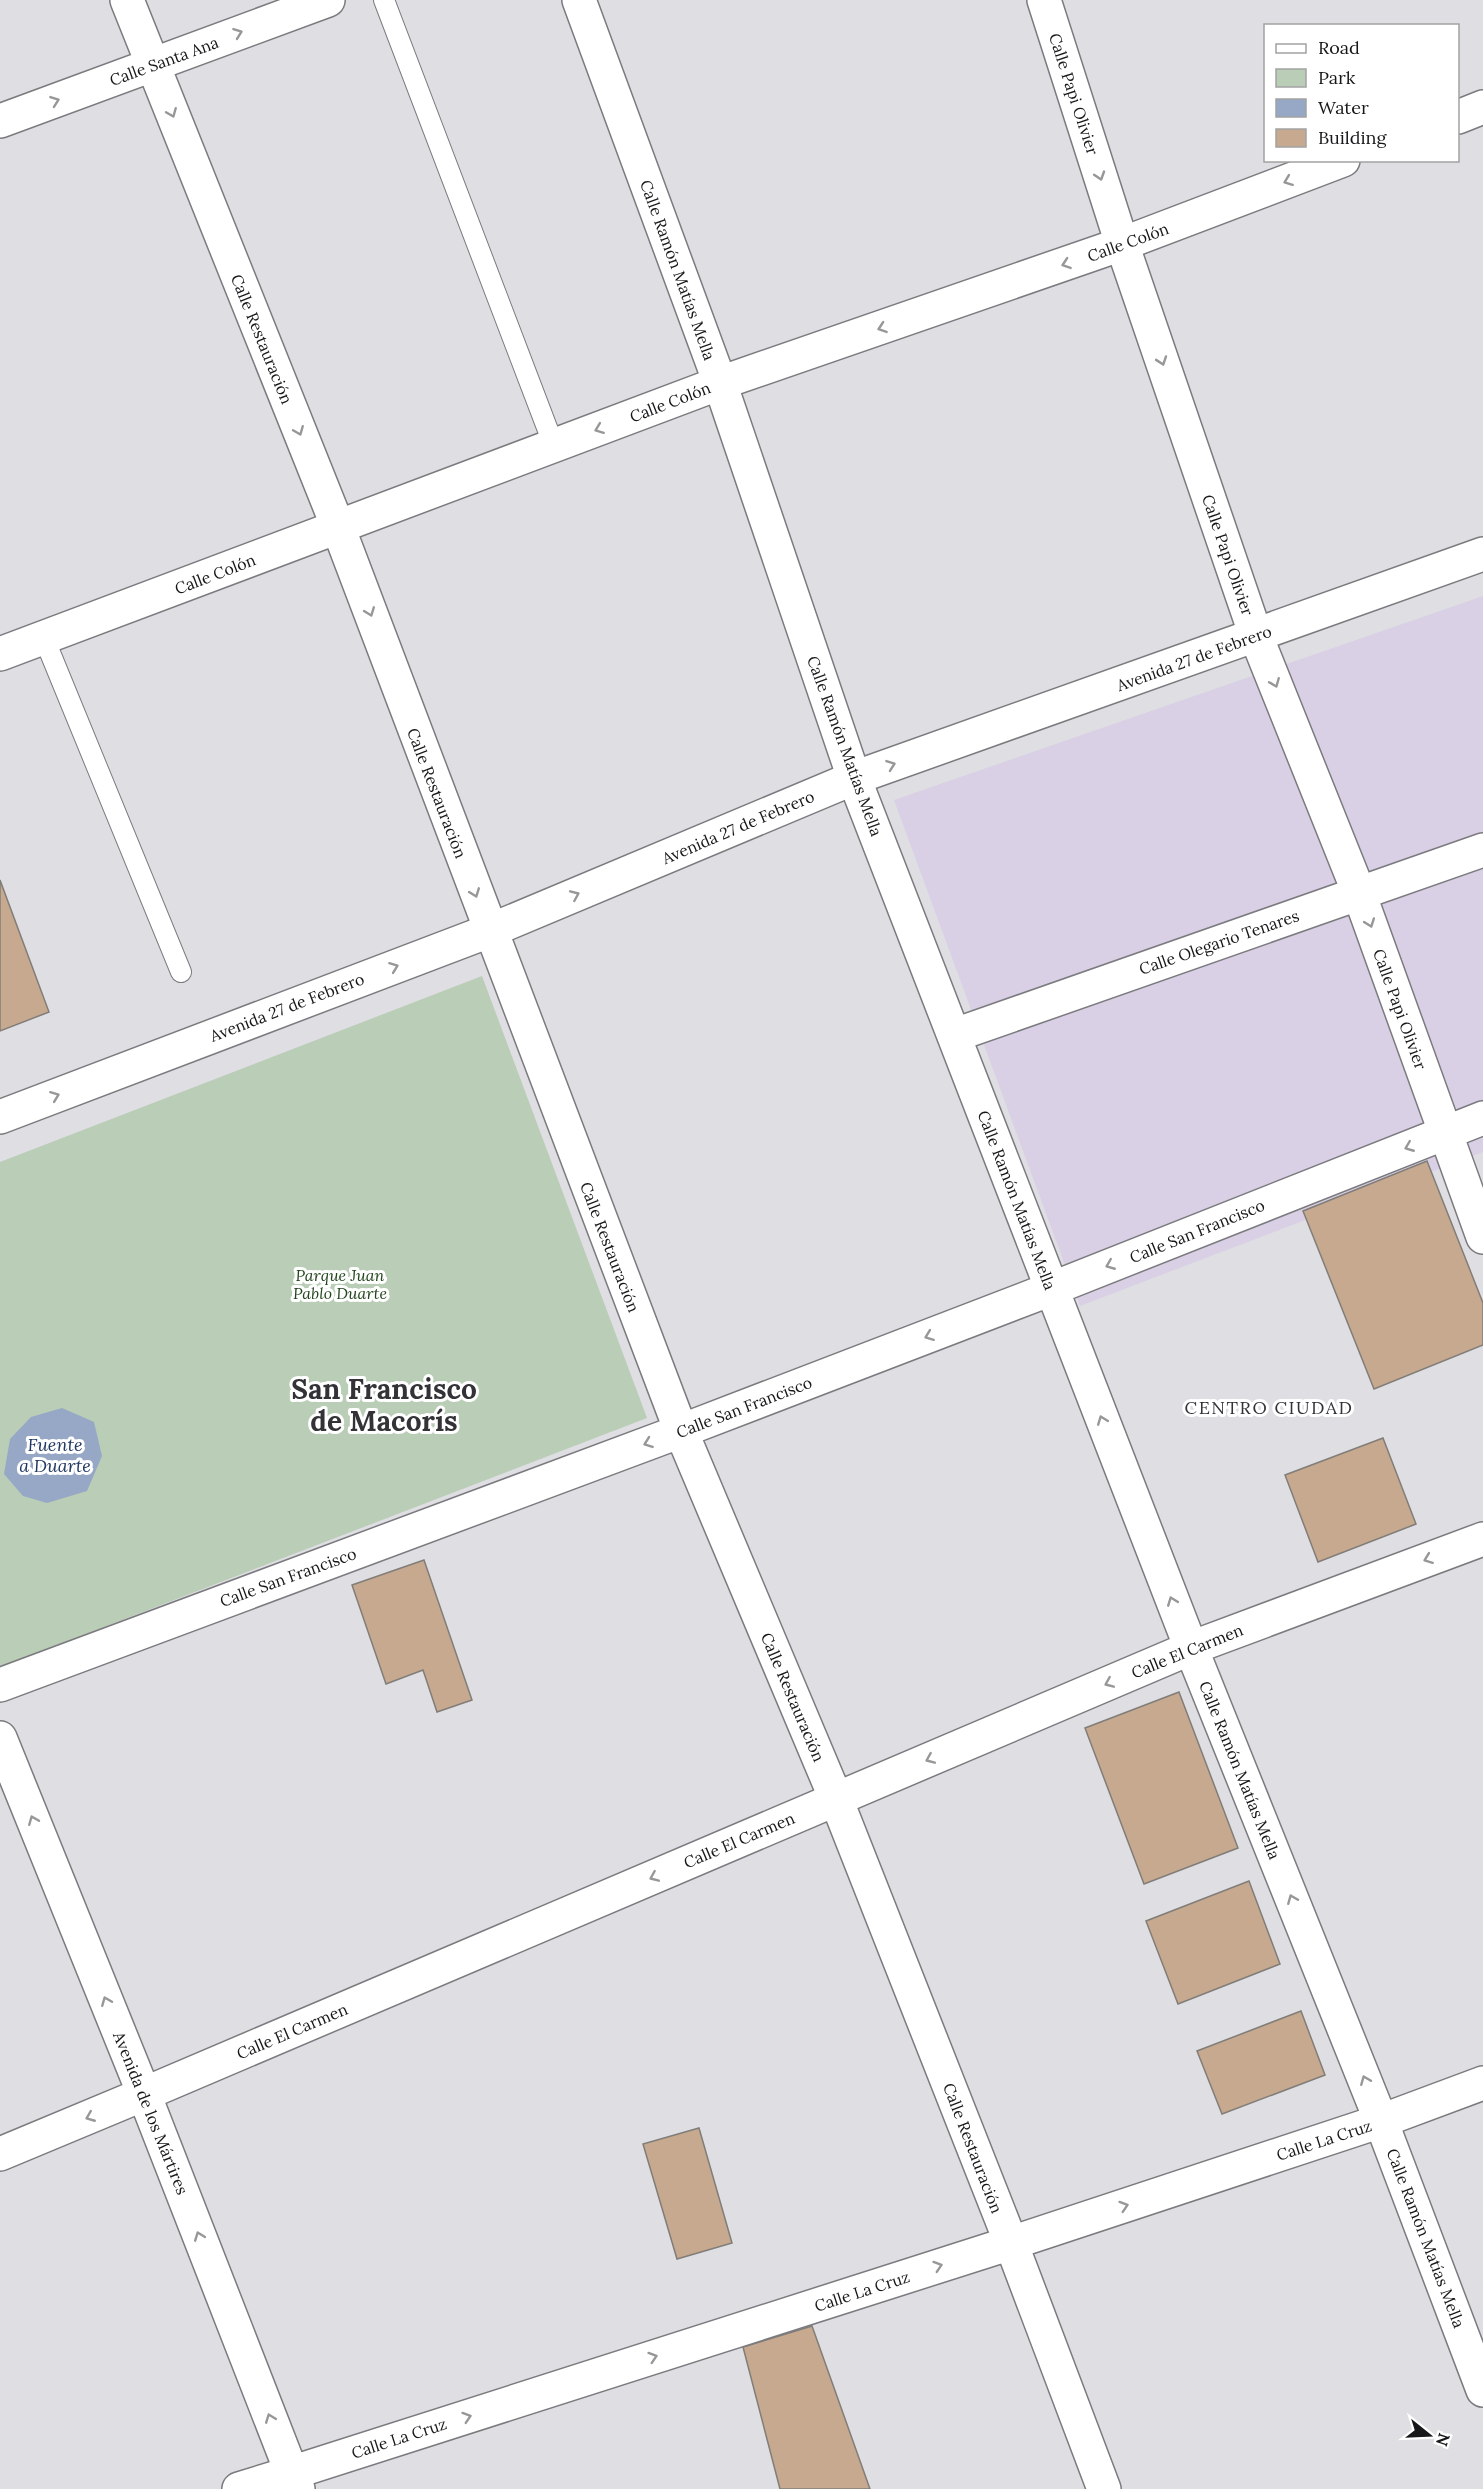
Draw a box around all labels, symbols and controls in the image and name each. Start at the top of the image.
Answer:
legend [1264,24,1459,162]
one-way arrow [232,28,243,41]
street label: Calle Papi Olivier [1045,31,1103,157]
street label: Calle Santa Ana [107,32,221,90]
text: Road [1318,36,1360,59]
text: Park [1318,66,1356,89]
one-way arrow [49,96,60,108]
text: Water [1318,96,1369,119]
one-way arrow [165,107,177,118]
text: Building [1318,126,1388,149]
one-way arrow [1093,170,1105,181]
one-way arrow [1283,174,1294,187]
street label: Calle Ramón Matías Mella [636,177,720,363]
street label: Calle Colón [1085,218,1172,266]
one-way arrow [1061,256,1072,269]
street label: Calle Restauración [227,271,297,407]
one-way arrow [877,320,888,333]
one-way arrow [1155,355,1167,366]
street label: Calle Colón [627,377,714,427]
one-way arrow [595,422,606,434]
one-way arrow [292,424,304,435]
street label: Calle Papi Olivier [1198,492,1258,618]
street label: Calle Colón [172,549,259,599]
one-way arrow [362,607,375,617]
street label: Avenida 27 de Febrero [1113,621,1274,696]
street label: Calle Ramón Matías Mella [803,653,887,839]
one-way arrow [1268,677,1280,688]
street label: Calle Restauración [403,725,471,861]
one-way arrow [886,759,896,772]
street label: Avenida 27 de Febrero [658,786,817,869]
one-way arrow [468,887,480,898]
one-way arrow [569,890,580,902]
street label: Calle Olegario Tenares [1136,905,1302,979]
one-way arrow [1362,917,1375,928]
street label: Calle Papi Olivier [1369,946,1431,1072]
one-way arrow [388,961,399,974]
street label: Avenida 27 de Febrero [206,968,367,1046]
one-way arrow [48,1091,59,1103]
street label: Calle Ramón Matías Mella [974,1107,1060,1293]
one-way arrow [1404,1140,1415,1152]
street label: Calle Restauración [576,1179,644,1315]
street label: Calle San Francisco [1127,1195,1267,1267]
one-way arrow [1106,1258,1116,1271]
park label: Parque Juan Pablo Duarte [293,1265,387,1303]
one-way arrow [924,1329,935,1341]
district label: San Francisco de Macorís [291,1371,477,1439]
street label: Calle San Francisco [673,1372,815,1442]
district label: CENTRO CIUDAD [1185,1396,1353,1419]
one-way arrow [1096,1415,1109,1425]
water label: Fuente a Duarte [19,1433,91,1477]
one-way arrow [644,1436,655,1448]
street label: Calle San Francisco [217,1543,359,1611]
one-way arrow [1423,1552,1434,1565]
one-way arrow [1167,1596,1180,1607]
street label: Calle El Carmen [1128,1619,1246,1682]
street label: Calle Restauración [757,1630,829,1765]
one-way arrow [1105,1676,1116,1688]
street label: Calle Ramón Matías Mella [1195,1678,1285,1862]
one-way arrow [925,1752,936,1764]
street label: Calle El Carmen [681,1808,798,1872]
one-way arrow [28,1816,40,1827]
one-way arrow [649,1869,660,1881]
one-way arrow [1287,1894,1299,1905]
one-way arrow [101,1996,113,2007]
street label: Calle El Carmen [234,1999,351,2063]
street label: Avenida de los Mártires [109,2028,193,2197]
one-way arrow [1360,2075,1372,2086]
street label: Calle Restauración [939,2080,1007,2216]
one-way arrow [85,2110,96,2122]
street label: Calle La Cruz [1274,2115,1374,2165]
street label: Calle Ramón Matías Mella [1383,2145,1469,2331]
one-way arrow [1118,2201,1129,2213]
one-way arrow [194,2232,206,2243]
one-way arrow [932,2261,943,2273]
street label: Calle La Cruz [812,2266,912,2316]
one-way arrow [647,2352,658,2365]
north arrow [1399,2405,1459,2465]
one-way arrow [461,2411,472,2424]
one-way arrow [265,2413,277,2424]
street label: Calle La Cruz [349,2413,449,2463]
text: N [1432,2431,1455,2449]

